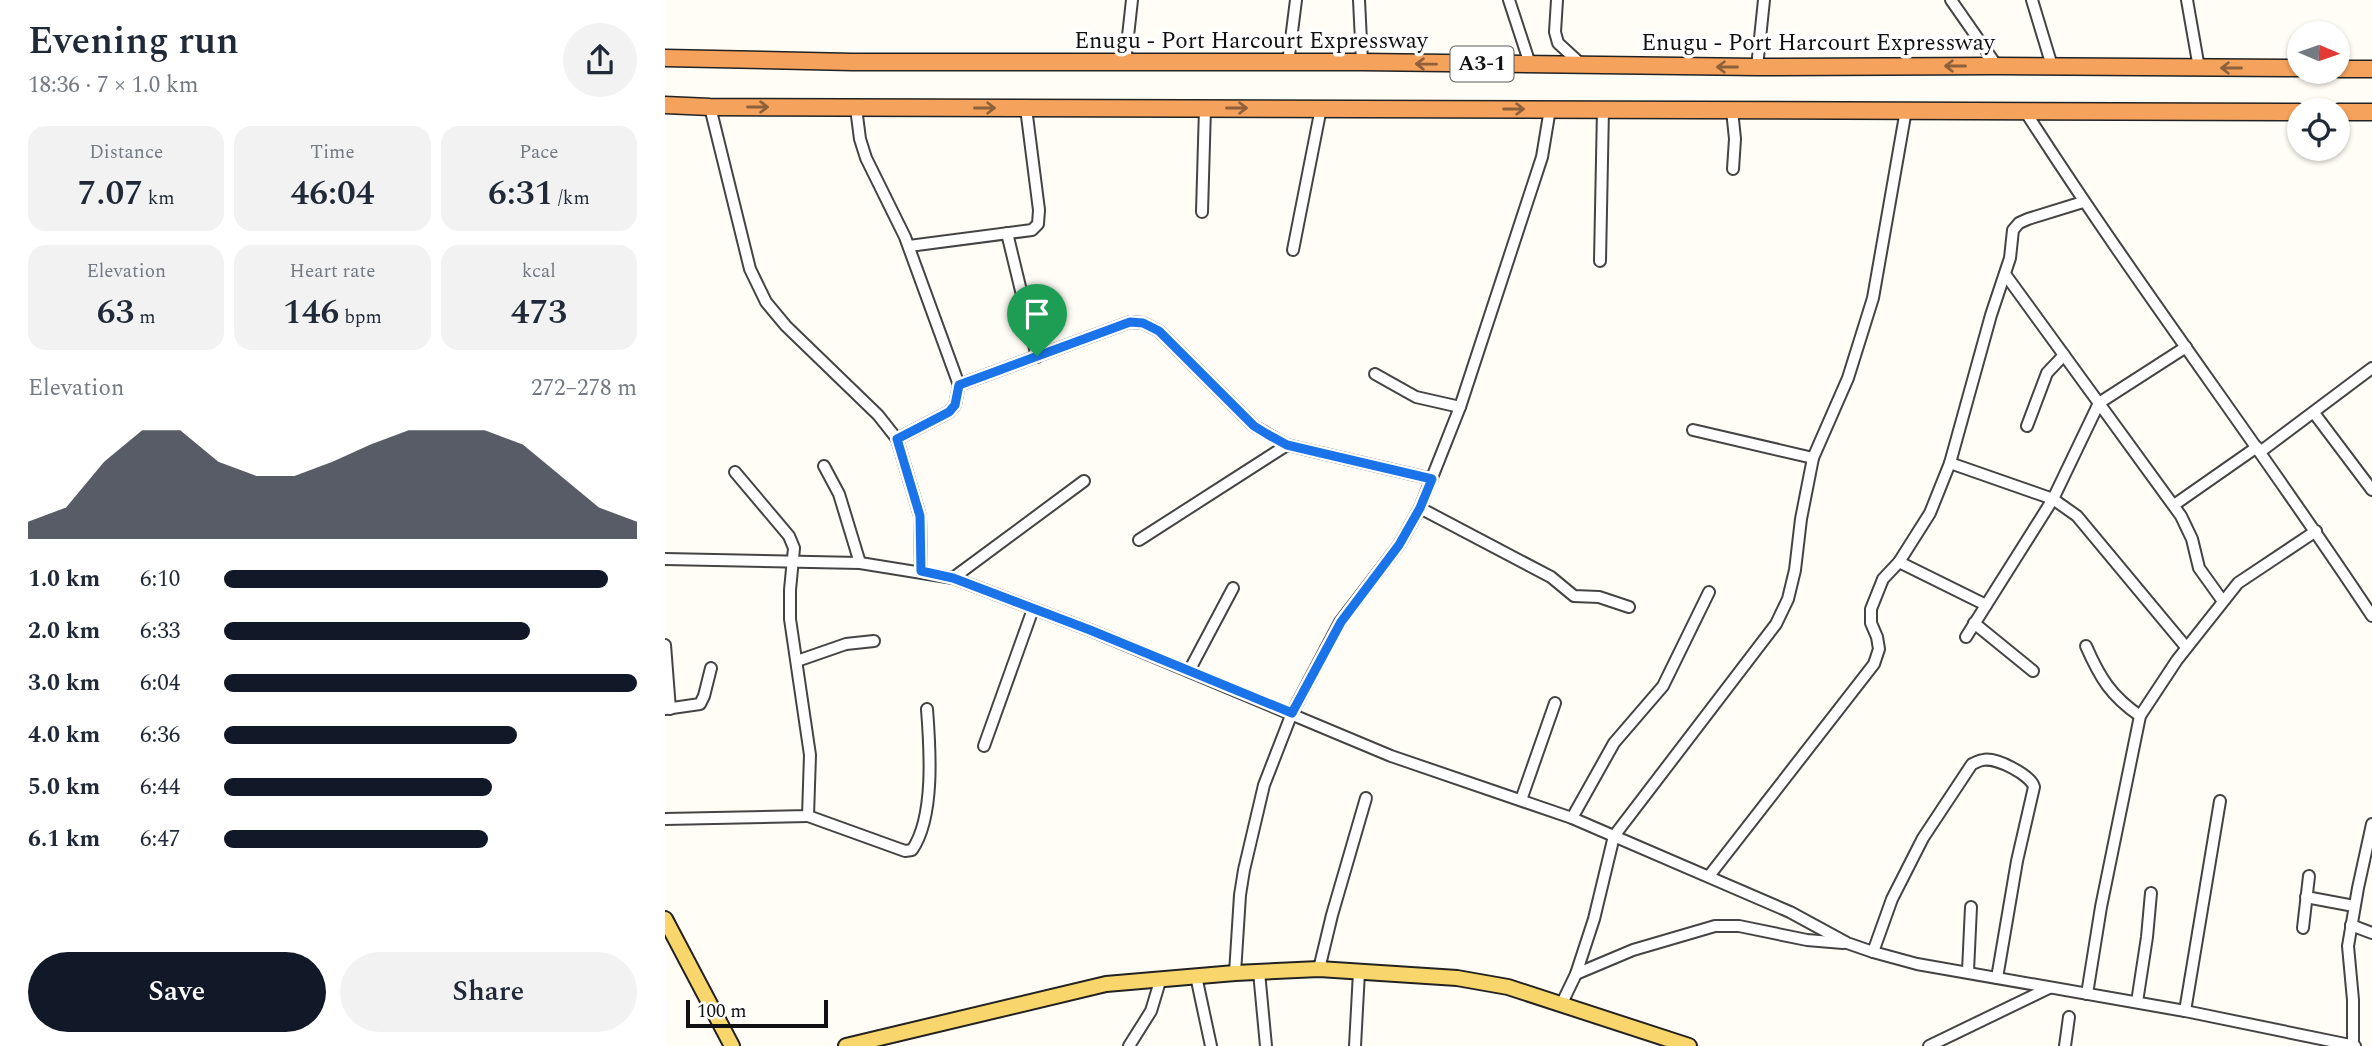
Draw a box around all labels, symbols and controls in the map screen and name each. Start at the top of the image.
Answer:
text: Evening run [28,13,239,71]
north arrow [2287,21,2350,84]
map controls [2287,21,2350,161]
button: share [563,23,637,97]
street label: Enugu - Port Harcourt Expressway [1074,24,1429,59]
street label: Enugu - Port Harcourt Expressway [1641,26,1996,61]
road number: A3-1 [1451,46,1513,82]
one-way arrow [1415,57,1438,70]
one-way arrow [1944,59,1967,73]
one-way arrow [1716,60,1739,74]
one-way arrow [2220,61,2243,75]
text: 18:36 · 7 × 1.0 km [28,68,199,103]
button: locate [2287,98,2350,161]
one-way arrow [746,100,769,114]
one-way arrow [973,101,996,115]
one-way arrow [1225,101,1248,115]
one-way arrow [1502,102,1525,116]
text: Distance [89,138,163,167]
text: Time [310,138,355,167]
text: Pace [519,138,558,167]
text: 7.07 [78,167,143,220]
text: 46:04 [290,167,375,220]
text: 6:31 [488,167,553,220]
text: km [143,184,175,213]
text: /km [553,184,590,213]
text: Elevation [86,257,166,286]
text: Heart rate [290,257,375,286]
text: kcal [522,257,556,286]
pin [1007,284,1067,356]
text: 63 [97,286,134,339]
text: 146 [283,286,339,339]
text: 473 [511,286,567,339]
icon: arrive [1018,295,1056,333]
text: m [134,303,155,332]
text: bpm [339,303,382,332]
text: Elevation [28,371,124,406]
text: 272–278 m [531,371,637,406]
text: 1.0 km [28,562,100,597]
text: 6:10 [140,562,180,597]
text: 2.0 km [28,614,100,649]
text: 6:33 [140,614,180,649]
text: 3.0 km [28,666,100,701]
text: 6:04 [140,666,180,701]
text: 4.0 km [28,718,100,753]
text: 6:36 [140,718,180,753]
text: 5.0 km [28,770,100,805]
text: 6:44 [140,770,180,805]
text: 6.1 km [28,822,100,857]
text: 6:47 [140,822,180,857]
button: Save [28,952,326,1032]
button: Share [340,952,637,1032]
scale bar [686,997,828,1029]
text: 100 m [697,997,747,1026]

